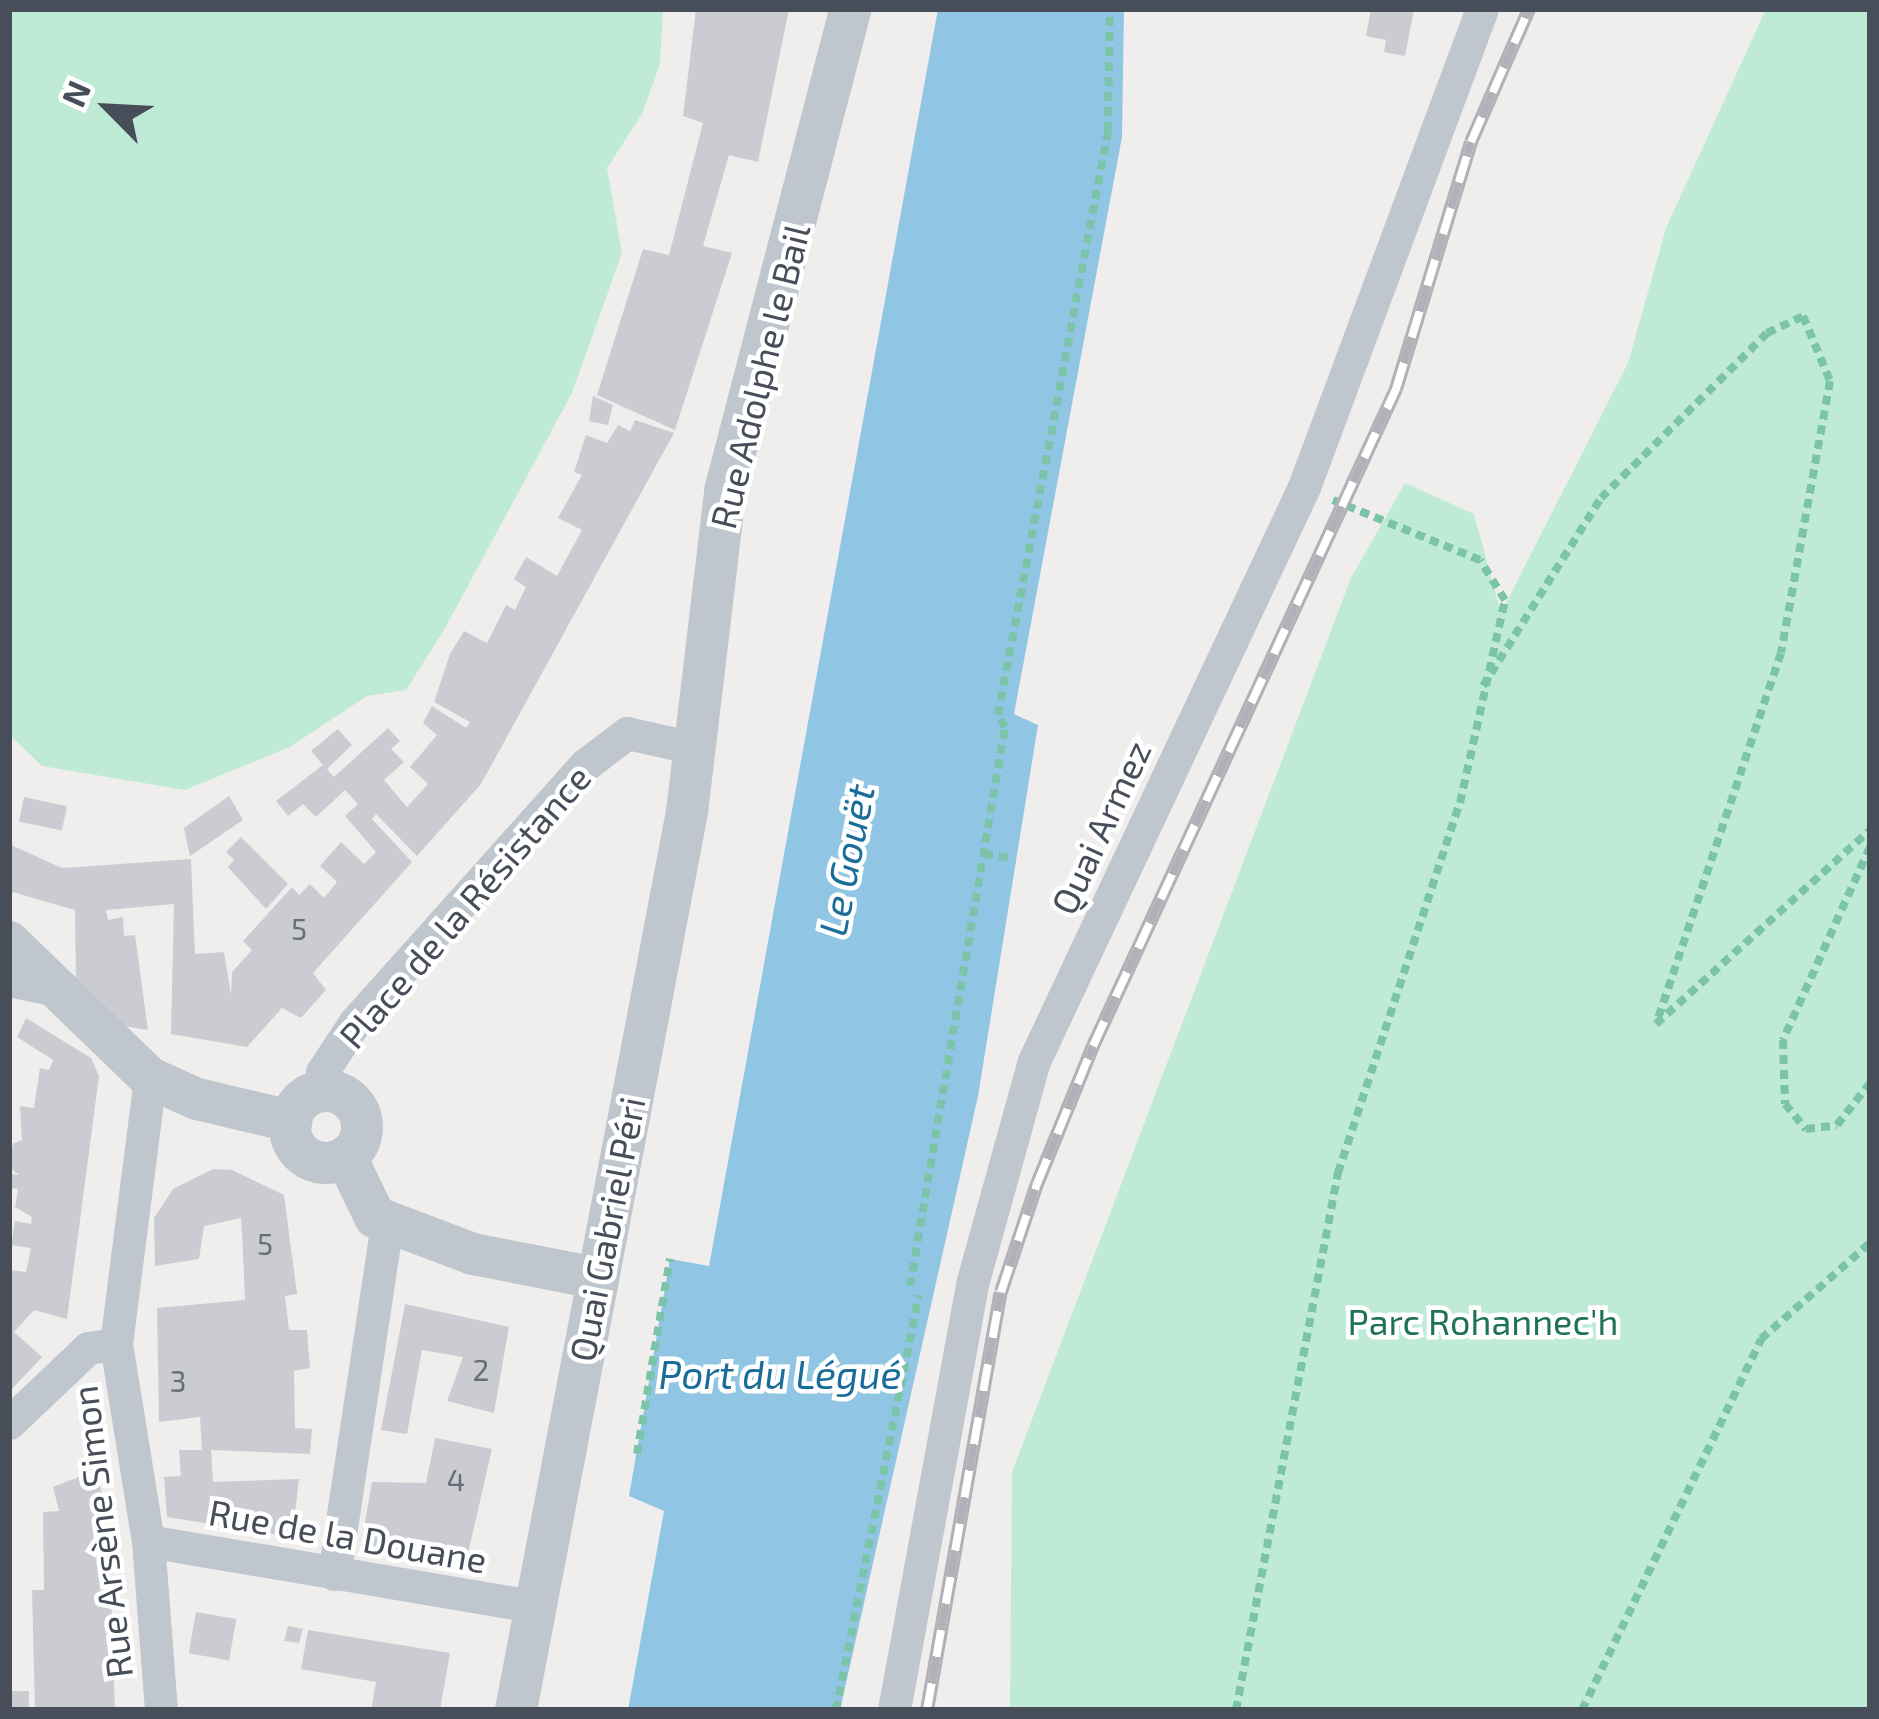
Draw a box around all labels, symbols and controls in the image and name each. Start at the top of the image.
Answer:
north arrow [48,48,168,168]
text: N [52,74,98,112]
street label: Rue Adolphe le Bail [700,219,818,533]
street label: Quai Armez [1041,733,1159,921]
street label: Place de la Résistance [329,756,599,1056]
water label: Le Gouët [808,780,884,940]
house number: 5 [291,910,307,946]
street label: Quai Gabriel Péri [559,1093,653,1365]
house number: 5 [257,1225,273,1261]
park label: Parc Rohannec'h [1348,1299,1618,1343]
house number: 2 [473,1351,489,1387]
water label: Port du Légué [659,1351,901,1397]
house number: 3 [170,1362,186,1398]
street label: Rue Arsène Simon [62,1383,140,1681]
house number: 4 [447,1461,465,1497]
street label: Rue de la Douane [206,1489,490,1581]

